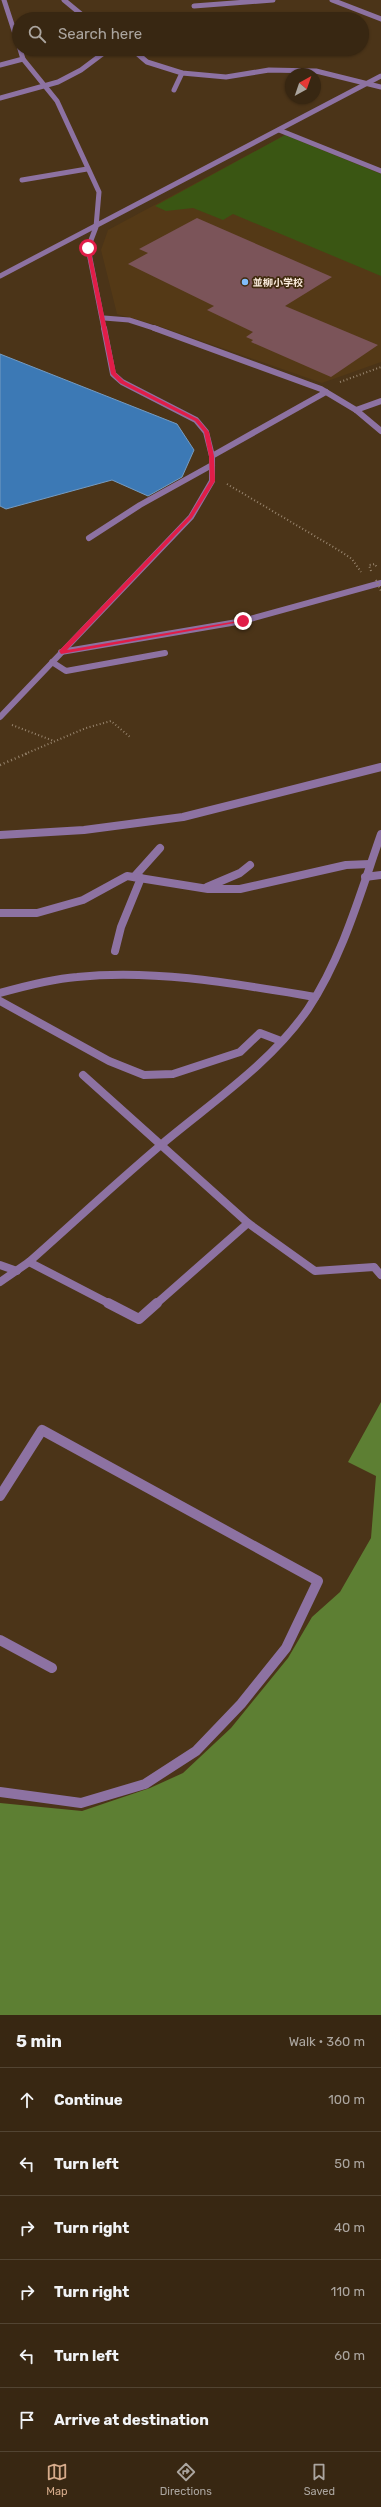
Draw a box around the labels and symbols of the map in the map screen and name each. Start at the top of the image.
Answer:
north arrow [285,68,321,104]
route start [79,239,97,257]
marker: 並柳小学校 [240,277,250,287]
place label: 並柳小学校 [253,277,303,289]
route end [234,612,252,630]

